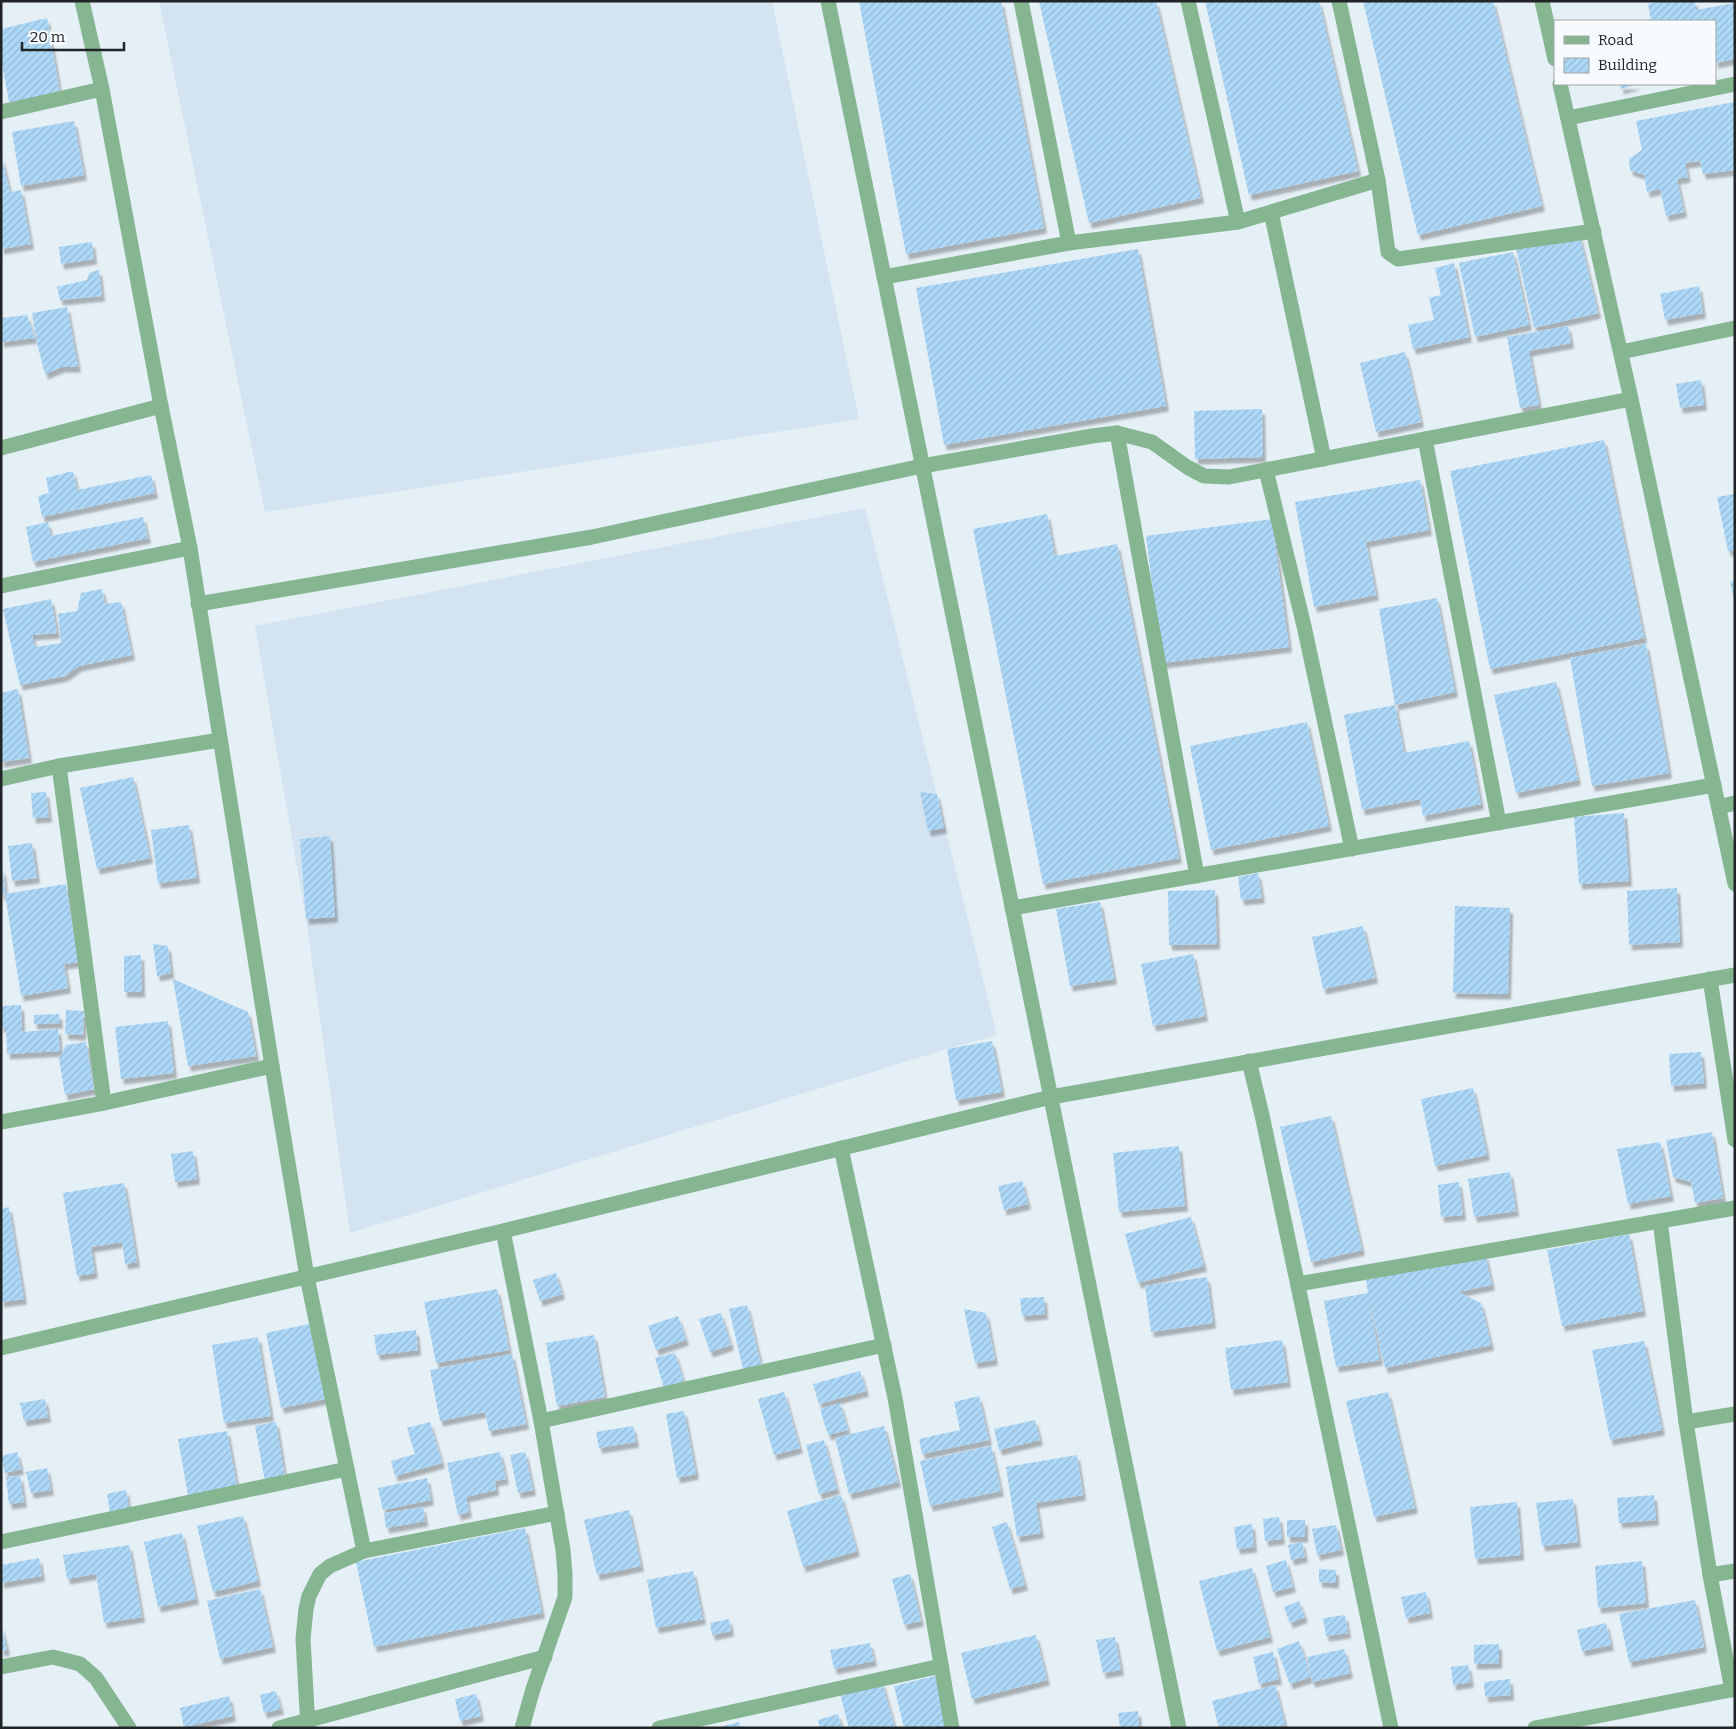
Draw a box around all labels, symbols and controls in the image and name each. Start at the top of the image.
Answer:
scale bar [22,20,125,52]
legend [1554,20,1716,85]
text: 20 m [30,28,66,46]
text: Road [1598,31,1633,49]
text: Building [1598,56,1657,74]

